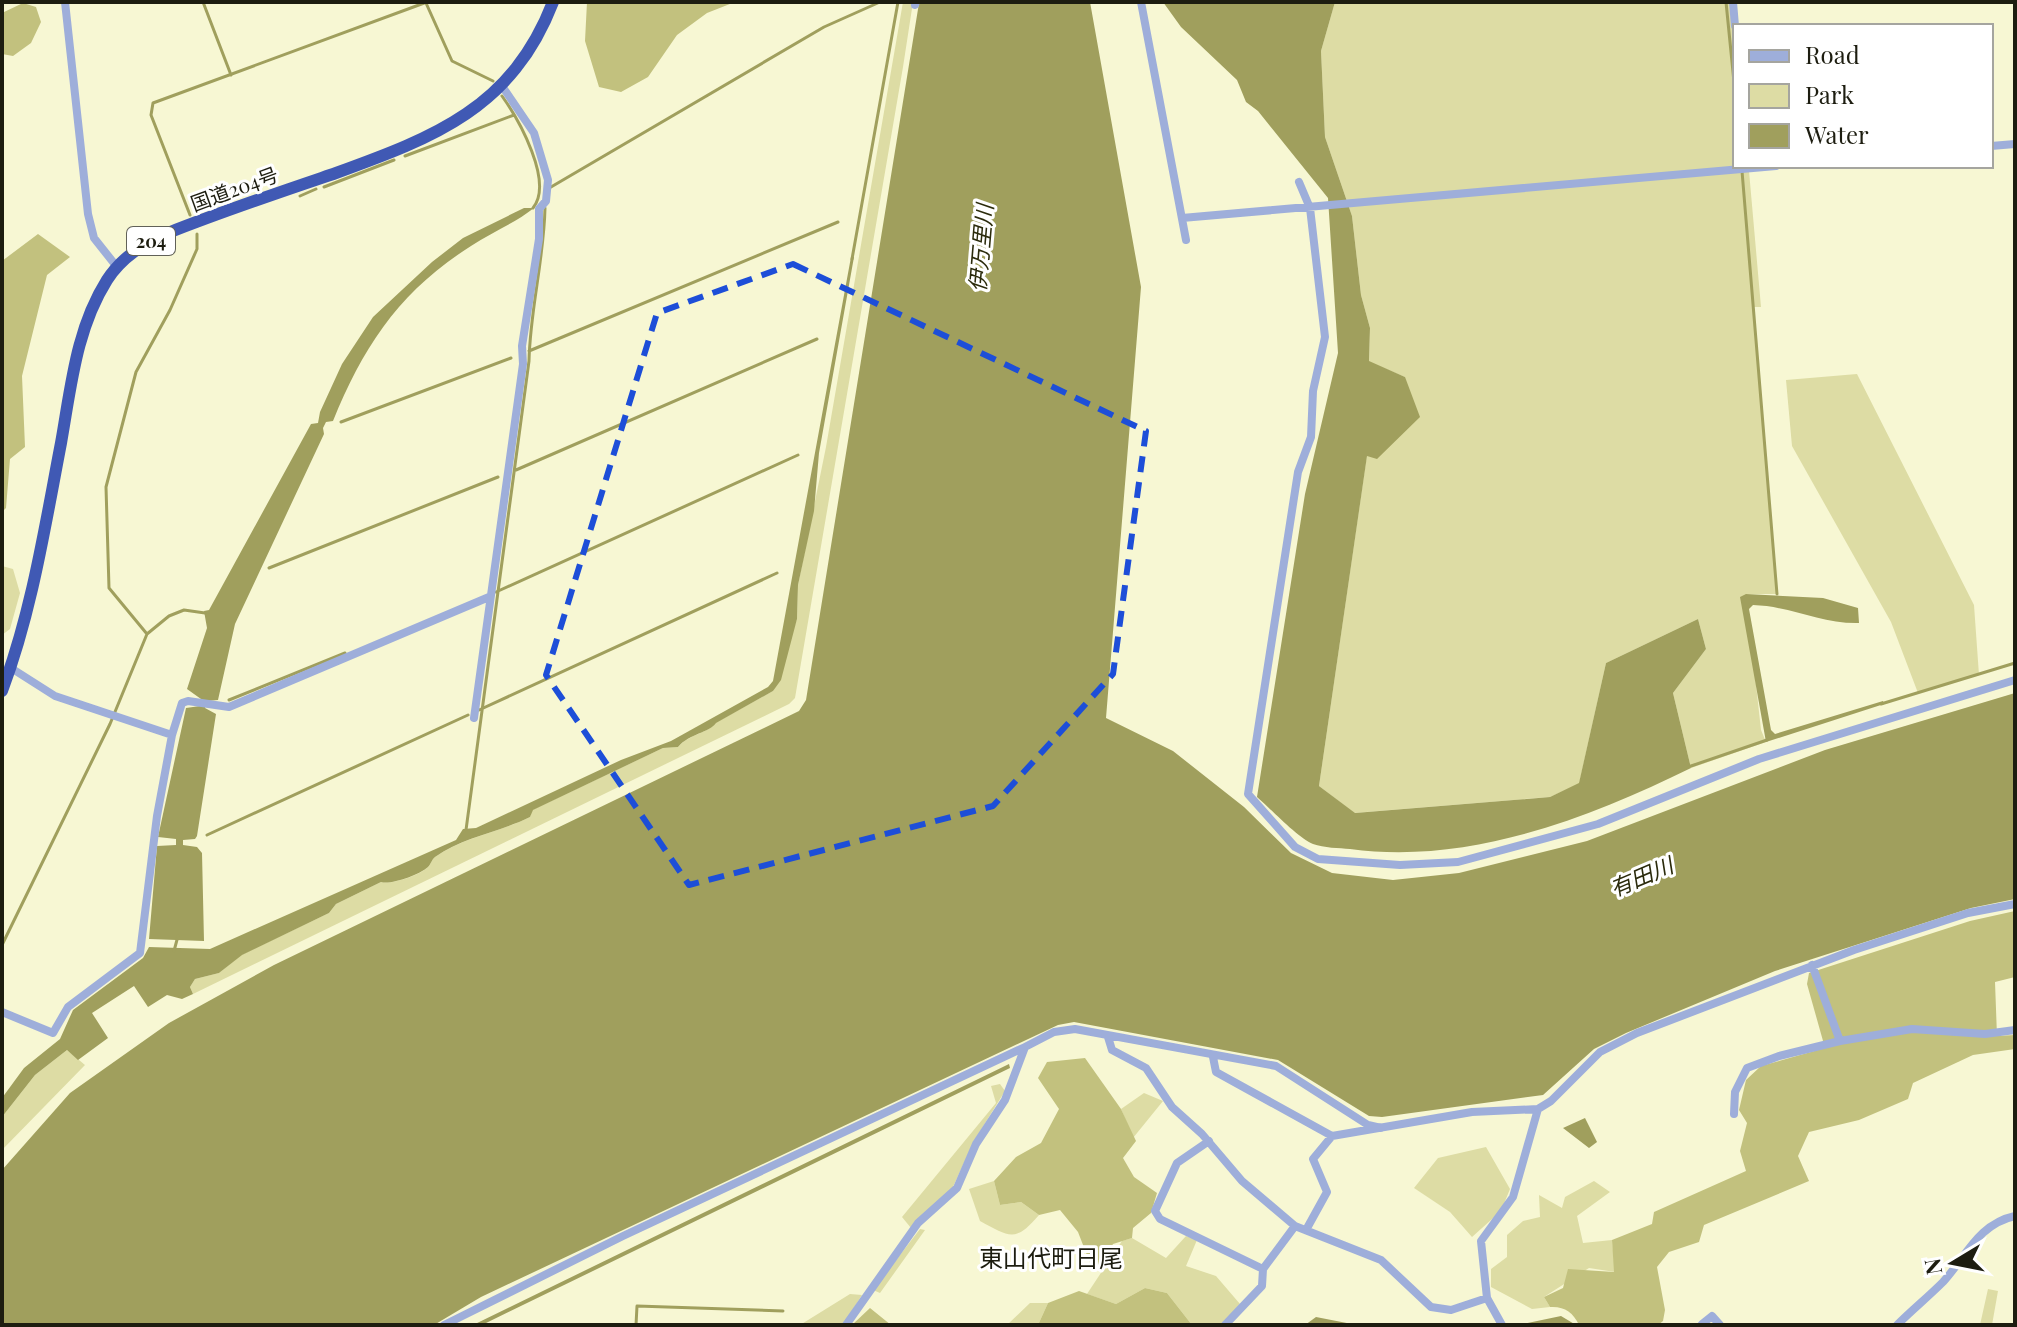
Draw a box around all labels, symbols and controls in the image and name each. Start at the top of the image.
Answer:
legend [1733,24,1993,168]
text: Road [1805,38,1860,70]
text: Park [1805,78,1855,110]
text: Water [1804,118,1869,150]
street label: 国道204号 [186,160,282,216]
water label: 伊万里川 [961,201,999,293]
road number: 204 [127,227,175,255]
water label: 有田川 [1605,849,1679,903]
north arrow [1913,1223,1993,1303]
district label: 東山代町日尾 [979,1241,1123,1273]
text: N [1916,1256,1948,1277]

